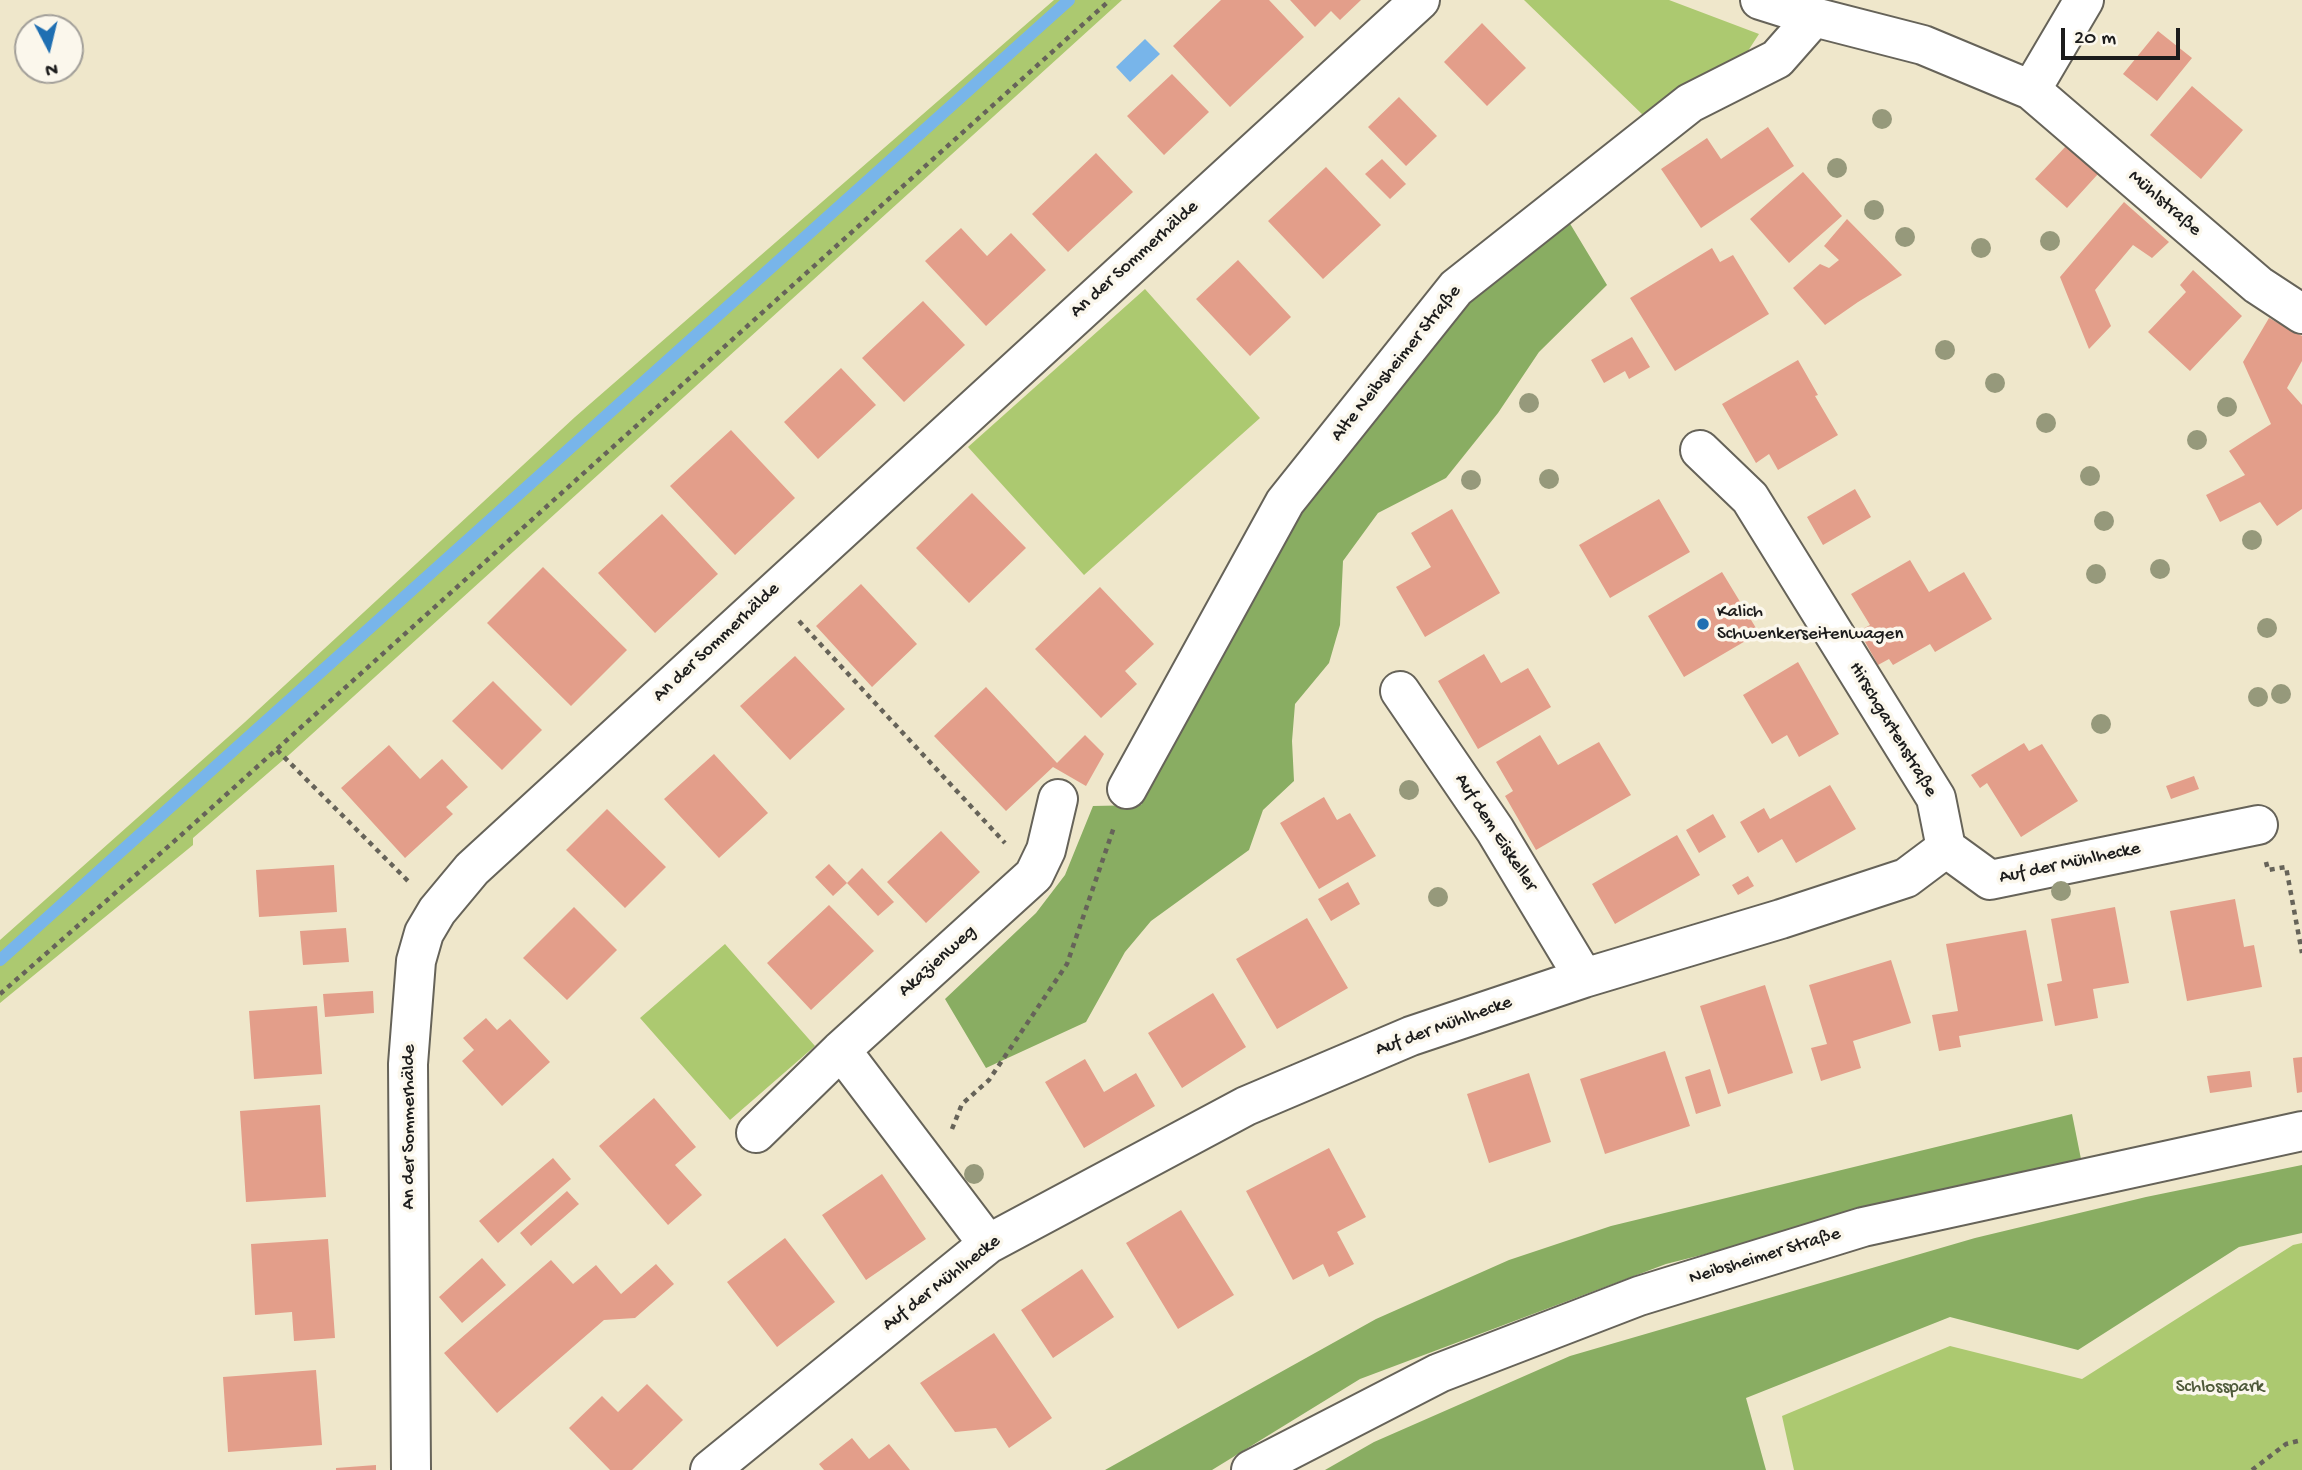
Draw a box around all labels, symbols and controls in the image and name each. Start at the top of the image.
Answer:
north arrow [14,14,84,84]
scale bar [2064,14,2183,58]
text: 20 m [2074,27,2116,52]
text: N [44,56,59,81]
street label: Mühlstraße [2123,166,2205,242]
street label: An der Sommerhälde [1066,196,1204,324]
street label: Alte Neibsheimer Straße [1327,281,1467,447]
street label: An der Sommerhälde [649,578,785,708]
place label: Kalich Schwenkerseitenwagen [1717,602,1903,646]
marker: Kalich Schwenkerseitenwagen [1695,616,1711,632]
street label: Hirschgartenstraße [1843,658,1941,802]
street label: Auf dem Eiskeller [1449,770,1541,896]
street label: Auf der Mühlhecke [1997,838,2143,890]
street label: Akazienweg [894,921,982,1003]
street label: Auf der Mühlhecke [1373,992,1515,1062]
street label: An der Sommerhälde [399,1045,421,1209]
street label: Neibsheimer Straße [1686,1223,1844,1291]
street label: Auf der Mühlhecke [878,1231,1006,1337]
park label: Schlosspark [2176,1377,2264,1399]

